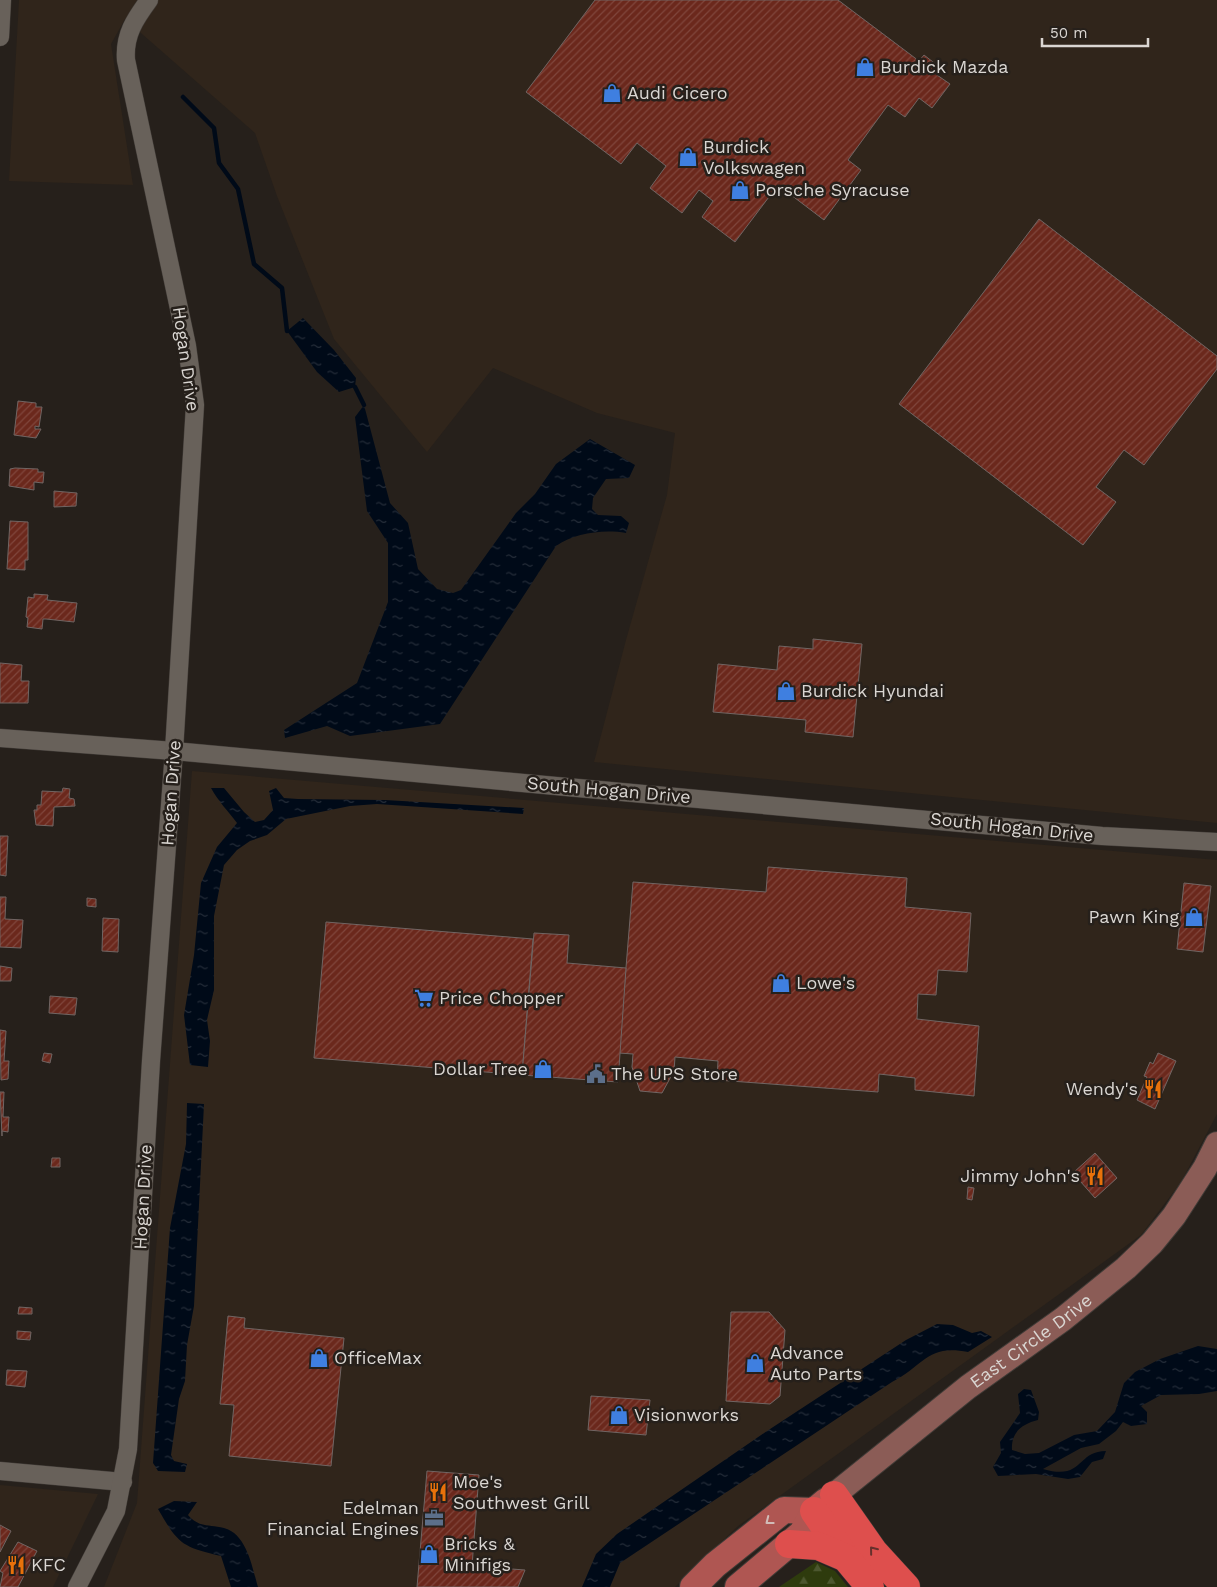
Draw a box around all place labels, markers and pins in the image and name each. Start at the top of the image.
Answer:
shop icon: Burdick Mazda [854,56,876,78]
place label: Burdick Mazda [880,56,1008,77]
shop icon: Audi Cicero [601,82,623,104]
place label: Audi Cicero [627,82,728,103]
place label: Burdick Volkswagen [703,136,805,178]
shop icon: Burdick Volkswagen [677,146,699,168]
shop icon: Porsche Syracuse [729,179,751,201]
place label: Porsche Syracuse [755,179,910,200]
shop icon: Burdick Hyundai [775,680,797,702]
place label: Burdick Hyundai [801,680,944,701]
place label: Pawn King [1088,906,1179,927]
shop icon: Pawn King [1183,906,1205,928]
shop icon: Lowe's [770,972,792,994]
place label: Lowe's [796,972,855,993]
supermarket icon: Price Chopper [413,987,435,1009]
place label: Price Chopper [439,987,563,1008]
place label: Dollar Tree [433,1058,528,1079]
shop icon: Dollar Tree [532,1058,554,1080]
public building icon: The UPS Store [585,1063,607,1085]
place label: The UPS Store [611,1063,738,1084]
place label: Wendy's [1066,1078,1138,1099]
restaurant icon: Wendy's [1142,1078,1164,1100]
place label: Jimmy John's [960,1165,1080,1186]
restaurant icon: Jimmy John's [1084,1165,1106,1187]
place label: Advance Auto Parts [770,1342,862,1384]
shop icon: OfficeMax [308,1347,330,1369]
place label: OfficeMax [334,1347,422,1368]
shop icon: Advance Auto Parts [744,1352,766,1374]
shop icon: Visionworks [608,1404,630,1426]
place label: Visionworks [634,1404,739,1425]
place label: Moe's Southwest Grill [453,1471,590,1513]
restaurant icon: Moe's Southwest Grill [427,1481,449,1503]
place label: Edelman Financial Engines [267,1497,419,1539]
office icon: Edelman Financial Engines [423,1507,445,1529]
place label: Bricks & Minifigs [444,1533,516,1575]
shop icon: Bricks & Minifigs [418,1543,440,1565]
restaurant icon: KFC [5,1554,27,1576]
place label: KFC [31,1554,66,1575]

